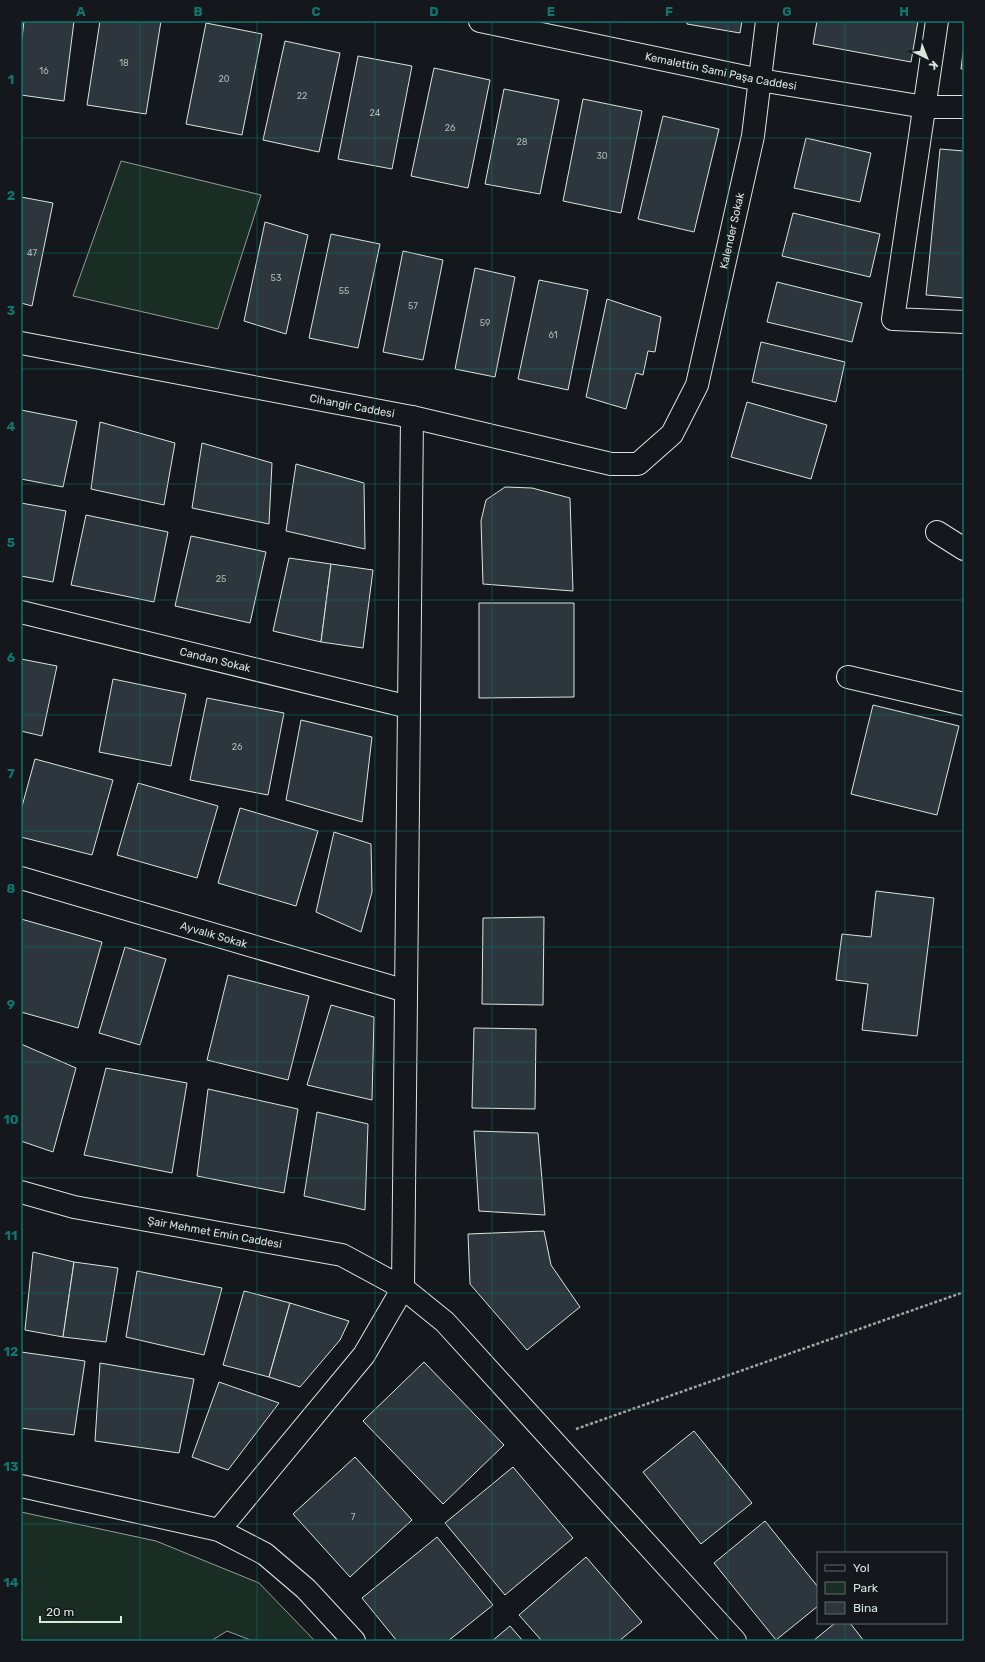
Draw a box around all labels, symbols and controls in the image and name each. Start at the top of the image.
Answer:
text: A [76,4,86,19]
text: B [193,4,203,19]
text: C [311,4,321,19]
text: D [429,4,439,19]
text: E [547,4,555,19]
text: F [665,4,673,19]
text: G [782,4,792,19]
text: H [899,4,909,19]
north arrow [907,38,947,78]
street label: Kemalettin Sami Paşa Caddesi [644,50,797,93]
house number: 18 [119,58,129,68]
text: K [926,58,941,73]
house number: 16 [39,66,49,76]
text: 1 [8,72,14,87]
house number: 20 [219,74,230,84]
house number: 22 [297,91,307,101]
house number: 24 [370,108,381,118]
house number: 26 [445,123,456,133]
house number: 28 [516,137,528,147]
house number: 30 [596,151,608,161]
text: 2 [7,188,15,203]
street label: Kalender Sokak [717,191,747,270]
house number: 47 [27,248,37,258]
house number: 53 [271,273,281,283]
house number: 55 [339,286,349,296]
house number: 57 [408,301,418,311]
text: 3 [7,303,16,318]
house number: 59 [480,318,490,328]
house number: 61 [548,330,558,340]
street label: Cihangir Caddesi [308,392,396,421]
text: 4 [7,419,16,434]
text: 5 [7,535,15,550]
house number: 25 [216,574,226,584]
street label: Candan Sokak [178,645,252,675]
text: 6 [7,650,16,665]
house number: 26 [232,742,243,752]
text: 7 [7,766,15,781]
text: 8 [7,881,16,896]
street label: Ayvalık Sokak [179,919,249,951]
text: 9 [7,997,15,1012]
text: 10 [3,1112,19,1127]
street label: Şair Mehmet Emin Caddesi [146,1214,283,1251]
text: 11 [5,1228,17,1243]
text: 12 [4,1344,18,1359]
text: 13 [3,1459,19,1474]
house number: 7 [351,1512,356,1522]
legend [817,1552,947,1624]
text: Yol [853,1561,870,1575]
text: 14 [3,1575,19,1590]
text: Park [853,1581,879,1595]
scale bar [40,1598,121,1624]
text: Bina [853,1601,878,1615]
text: 20 m [46,1605,74,1619]

